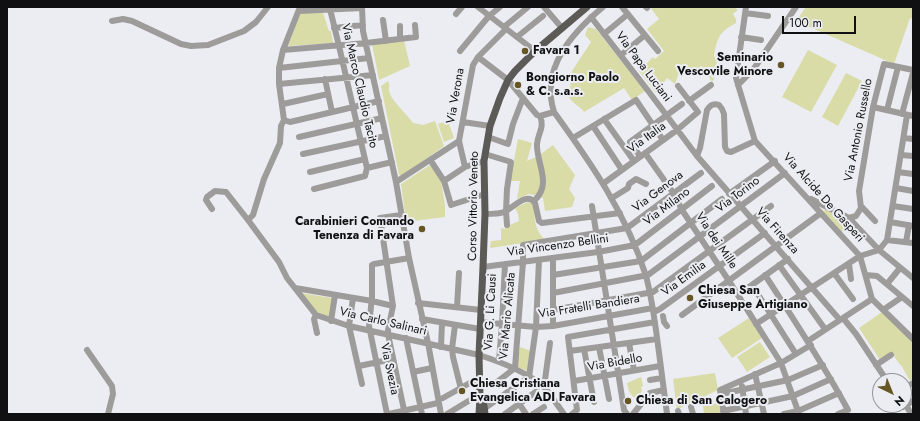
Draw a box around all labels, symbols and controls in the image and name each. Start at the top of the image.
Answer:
scale bar [784,8,858,34]
text: 100 m [789,14,822,32]
street label: Via Marco Claudio Tacito [338,22,380,150]
street label: Via Papa Luciani [612,29,674,105]
place label: Favara 1 [533,44,580,58]
marker: Favara 1 [520,46,530,56]
place label: Seminario Vescovile Minore [677,51,773,79]
marker: Seminario Vescovile Minore [776,60,786,70]
street label: Via Verona [444,67,468,125]
place label: Bongiorno Paolo & C. s.a.s. [526,71,619,99]
street label: Via Antonio Russello [842,77,876,183]
marker: Bongiorno Paolo & C. s.a.s. [513,80,523,90]
street label: Via Italia [625,119,669,157]
street label: Corso Vittorio Veneto [466,151,482,261]
street label: Via Alcide De Gasperi [779,151,867,245]
street label: Via Genova [630,168,686,216]
street label: Via Torino [713,174,763,216]
street label: Via Milano [641,185,693,229]
street label: Via Firenza [752,205,802,257]
street label: Via dei Mille [692,210,740,272]
place label: Carabinieri Comando Tenenza di Favara [295,215,414,243]
marker: Carabinieri Comando Tenenza di Favara [417,224,427,234]
street label: Via Vincenzo Bellini [506,232,610,260]
street label: Via Emilia [659,258,709,300]
street label: Via Mario Alicata [497,272,519,360]
street label: Via G. Li Causi [482,273,500,351]
place label: Chiesa San Giuseppe Artigiano [698,284,808,312]
street label: Via Fratelli Bandiera [537,292,641,322]
marker: Chiesa San Giuseppe Artigiano [685,293,695,303]
street label: Via Carlo Salinari [338,305,428,339]
street label: Via Svezia [376,342,402,396]
street label: Via Bidello [587,351,643,375]
north arrow [872,373,912,413]
place label: Chiesa Cristiana Evangelica ADI Favara [470,377,596,405]
marker: Chiesa Cristiana Evangelica ADI Favara [457,386,467,396]
text: N [891,392,908,410]
place label: Chiesa di San Calogero [636,394,767,408]
marker: Chiesa di San Calogero [623,396,633,406]

